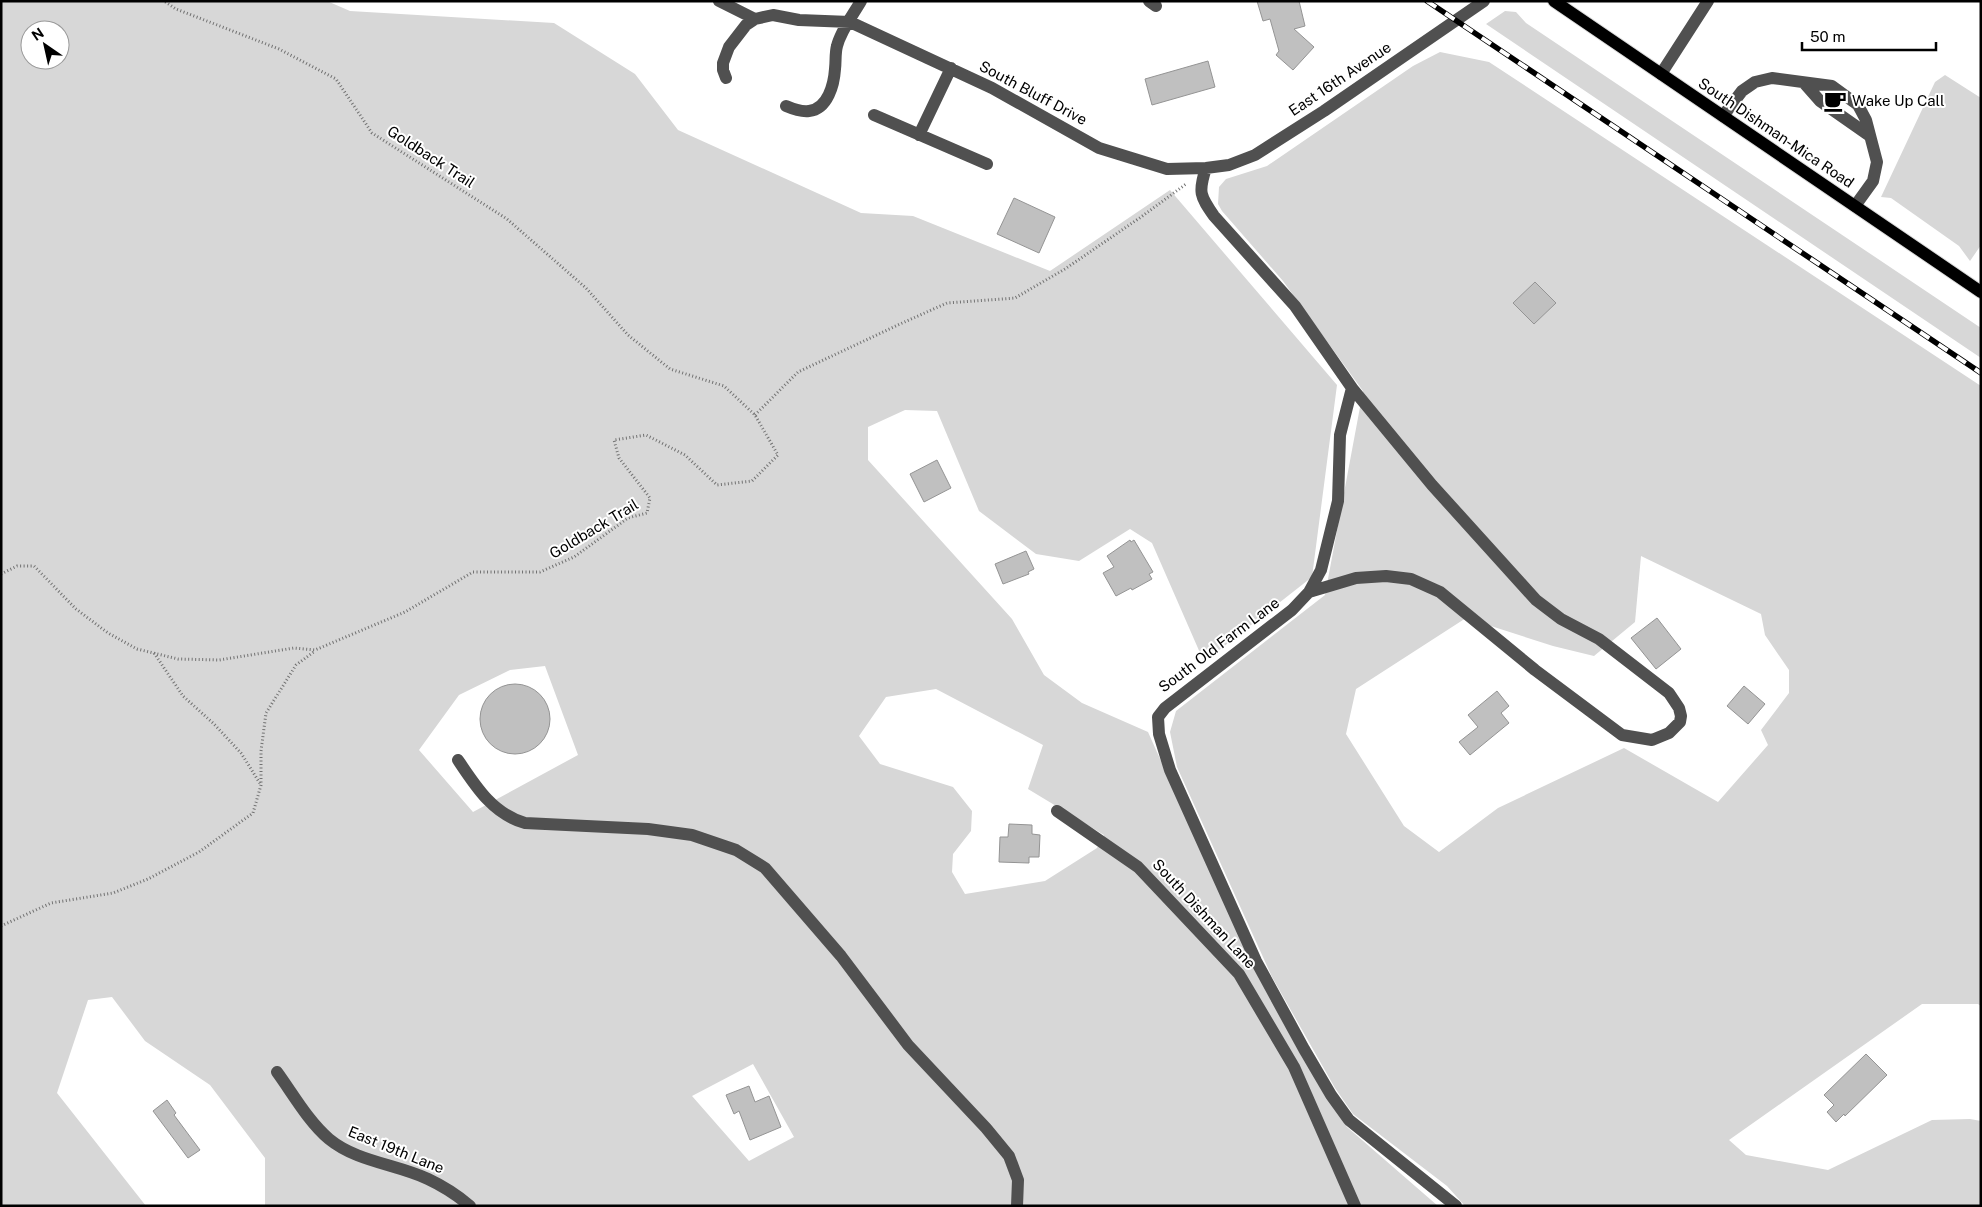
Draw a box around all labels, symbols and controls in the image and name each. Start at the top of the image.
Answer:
north arrow [20,20,70,70]
scale bar [1802,20,1936,52]
text: N [29,25,47,44]
text: 50 m [1810,28,1845,45]
street label: East 16th Avenue [1285,38,1394,119]
street label: South Bluff Drive [977,57,1090,128]
street label: South Dishman-Mica Road [1695,74,1857,191]
cafe icon: Wake Up Call [1822,88,1848,114]
place label: Wake Up Call [1852,92,1944,109]
street label: Goldback Trail [384,122,478,191]
street label: Goldback Trail [546,495,641,562]
street label: South Old Farm Lane [1155,594,1282,695]
street label: South Dishman Lane [1149,856,1259,972]
street label: East 19th Lane [346,1123,447,1176]

